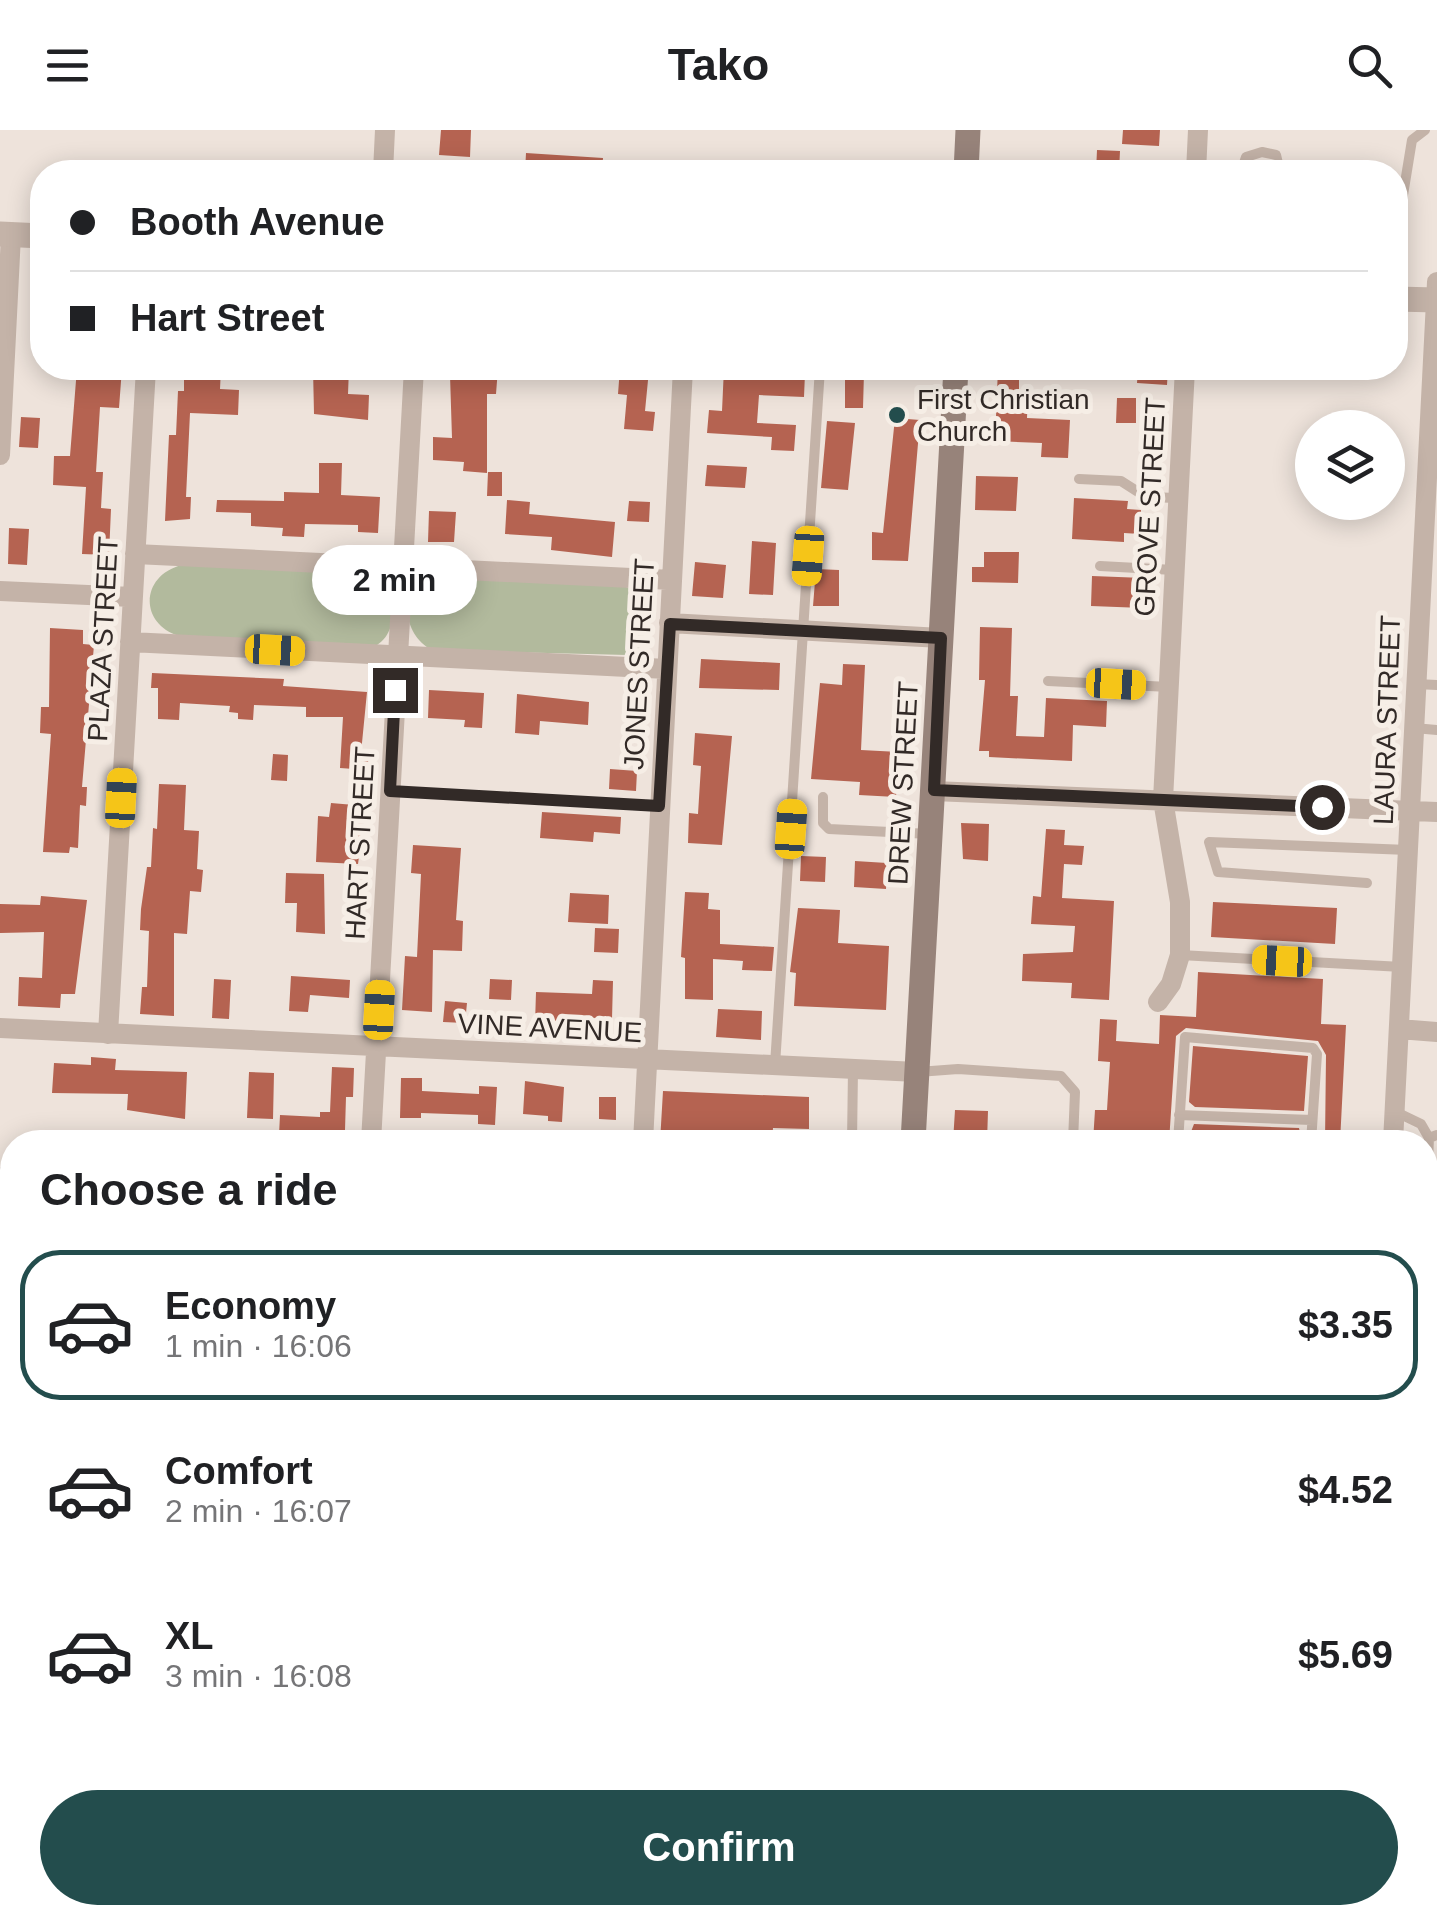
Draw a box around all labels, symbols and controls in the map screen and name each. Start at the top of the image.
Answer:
icon: menu [40,38,95,93]
icon: search [1342,38,1397,93]
text: Tako [668,39,769,90]
text: Booth Avenue [130,201,385,243]
text: Hart Street [130,297,324,339]
place label: First Christian Church [917,384,1090,447]
street label: GROVE STREET [1129,397,1171,617]
marker: First Christian Church [886,404,908,426]
map controls [1295,410,1405,520]
button: layers [1295,410,1405,520]
car [791,525,825,587]
street label: PLAZA STREET [82,536,124,742]
callout: 2 min [312,545,478,615]
street label: JONES STREET [618,558,660,770]
text: 2 min [353,562,436,598]
street label: LAURA STREET [1368,614,1406,826]
car [244,633,306,667]
car [1085,667,1147,701]
route end [373,668,418,713]
street label: DREW STREET [882,680,924,886]
street label: HART STREET [339,746,381,940]
car [104,767,138,829]
route start [1300,785,1345,830]
car [774,798,808,860]
car [1251,944,1313,978]
car [362,979,396,1041]
street label: VINE AVENUE [457,1008,643,1048]
text: Choose a ride [40,1164,338,1215]
icon: car [45,1280,135,1370]
text: Economy [165,1285,336,1327]
text: $3.35 [1298,1304,1393,1346]
text: 1 min · 16:06 [165,1328,352,1364]
icon: car [45,1445,135,1535]
text: Comfort [165,1450,313,1492]
text: $4.52 [1298,1469,1393,1511]
text: 2 min · 16:07 [165,1493,352,1529]
icon: car [45,1610,135,1700]
text: XL [165,1615,214,1657]
text: $5.69 [1298,1634,1393,1676]
text: 3 min · 16:08 [165,1658,352,1694]
button: Confirm [40,1790,1398,1905]

